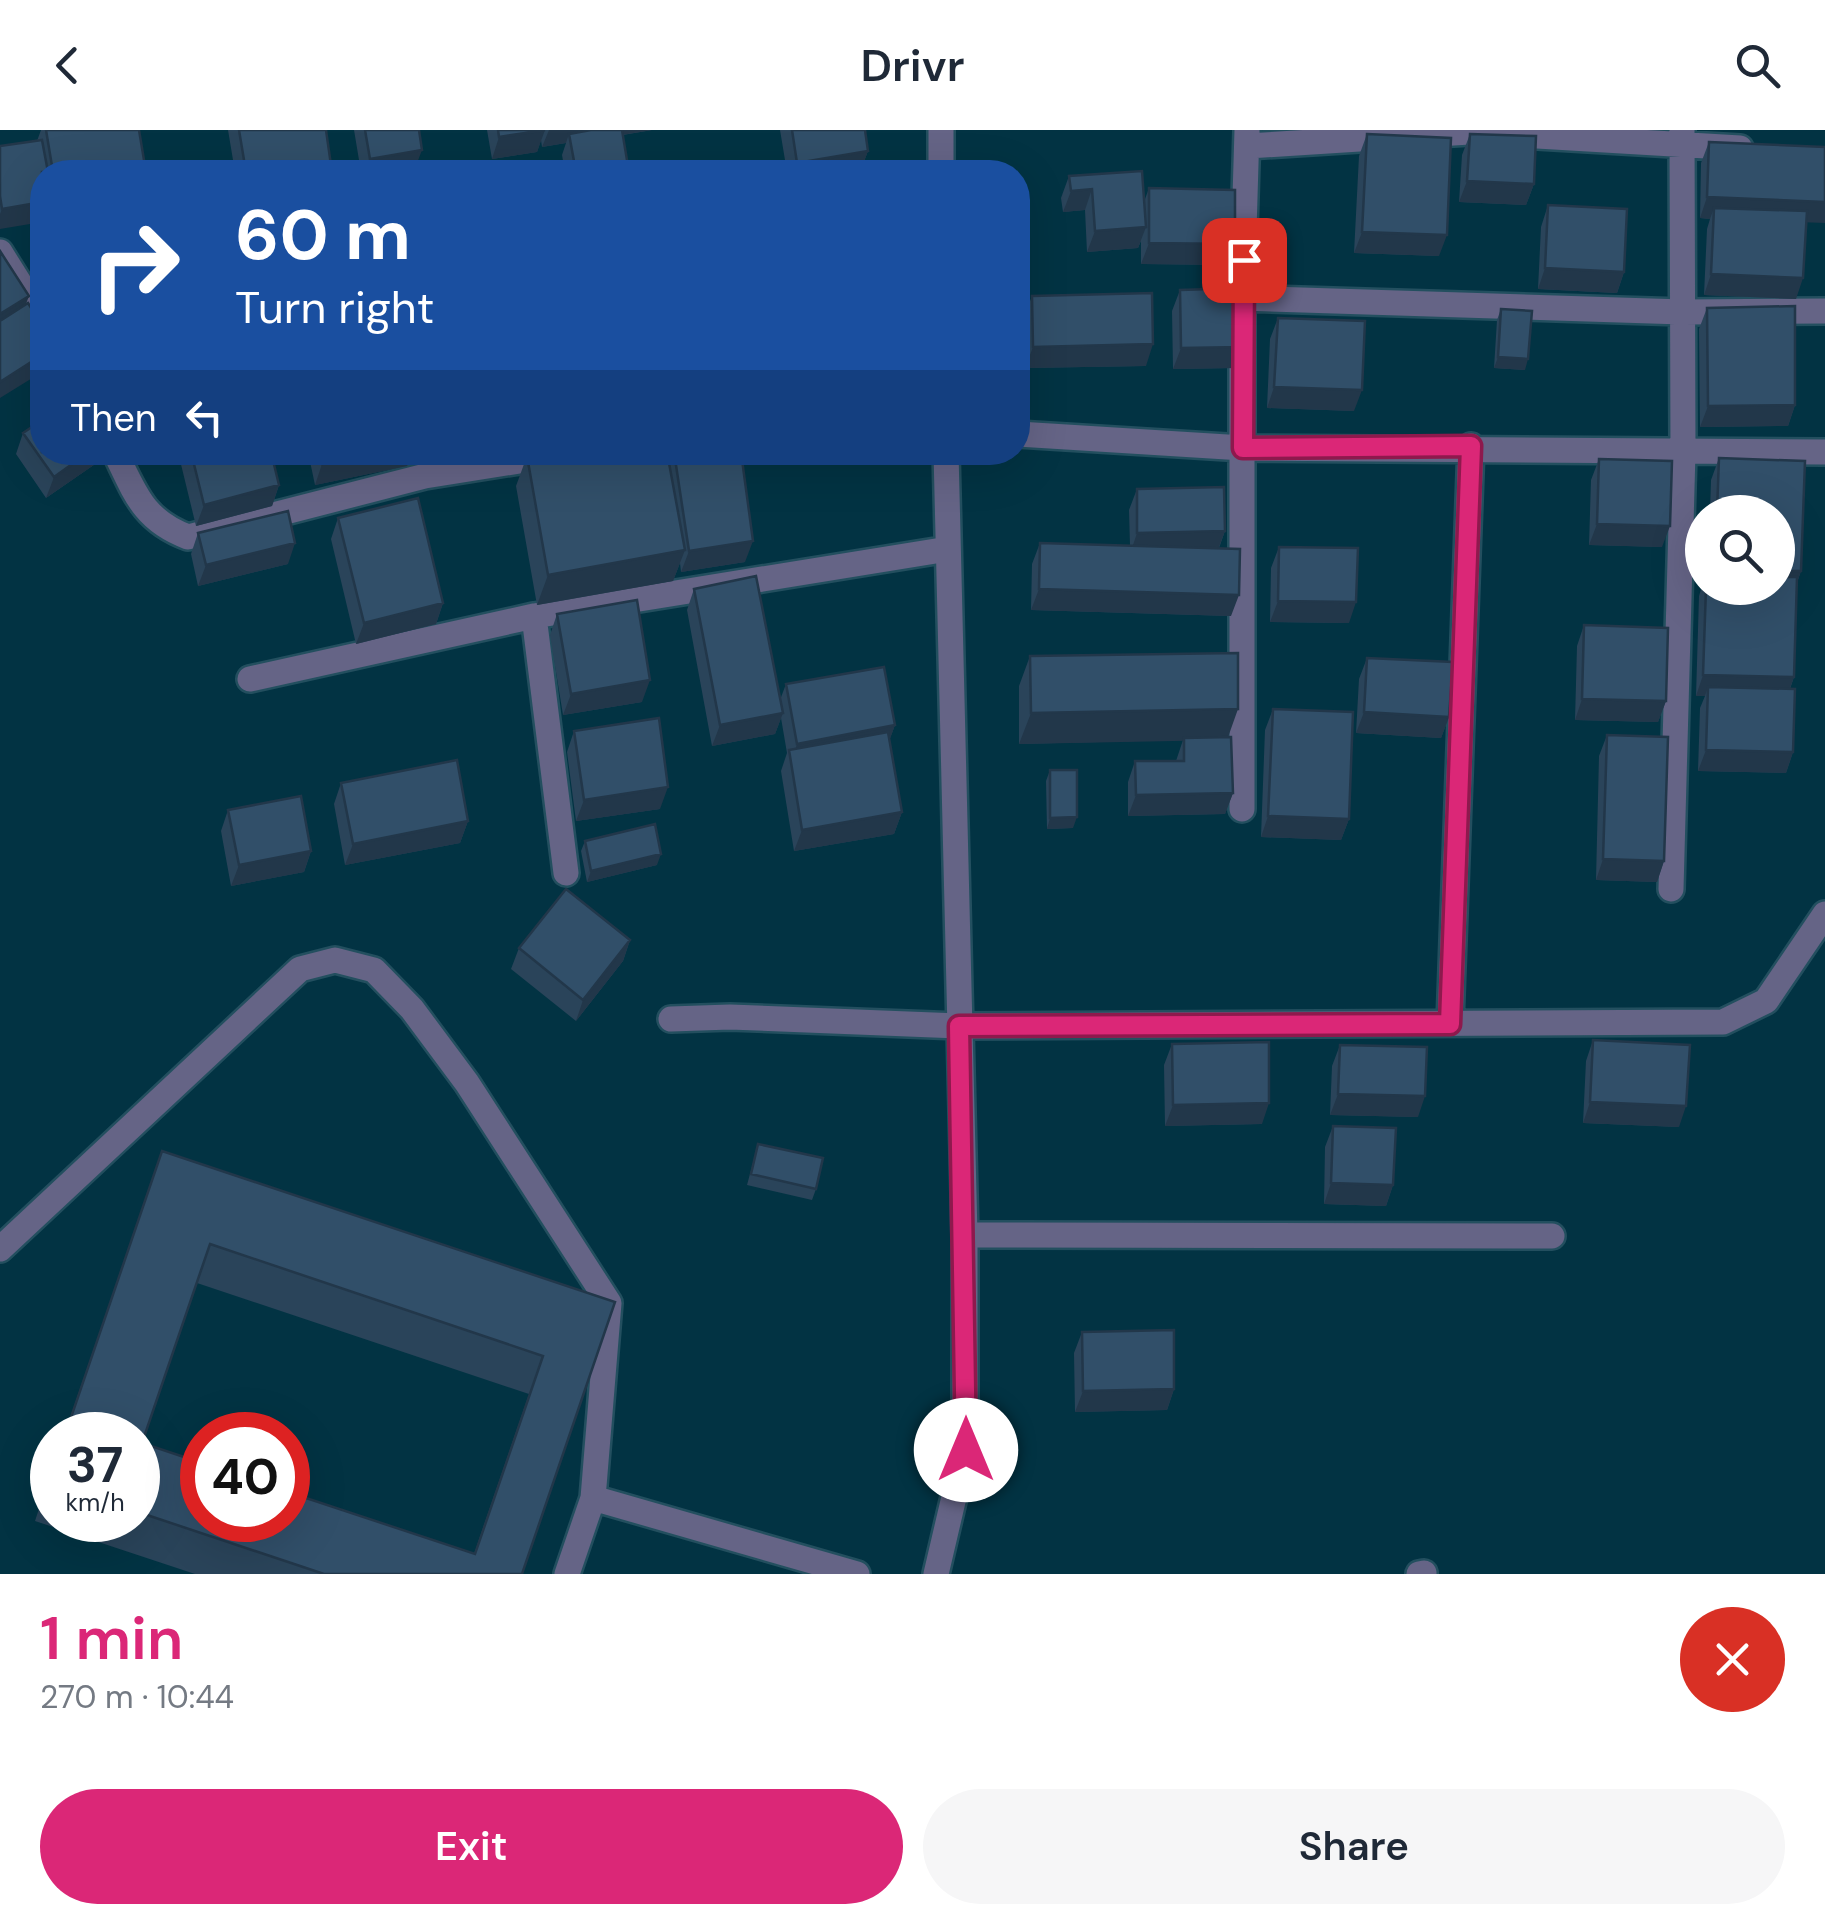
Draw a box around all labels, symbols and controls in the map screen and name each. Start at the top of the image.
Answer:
text: Drivr [860,36,965,95]
icon: back [40,38,95,93]
icon: search [1730,38,1785,93]
text: 60 m [235,190,411,281]
icon: right [70,200,200,330]
pin [1202,218,1287,303]
icon: arrive [1217,233,1272,288]
text: Turn right [235,278,434,337]
icon: left [177,390,232,445]
text: Then [70,393,157,443]
map controls [1685,495,1795,605]
button: search [1685,495,1795,605]
position arrow [914,1398,1018,1502]
speed limit sign: 40 [180,1412,310,1542]
text: 37 [67,1432,123,1498]
text: km/h [65,1486,125,1519]
text: 1 min [40,1599,183,1678]
button: close [1680,1607,1785,1712]
text: 270 m · 10:44 [40,1676,234,1718]
button: Exit [40,1789,903,1904]
button: Share [923,1789,1785,1904]

